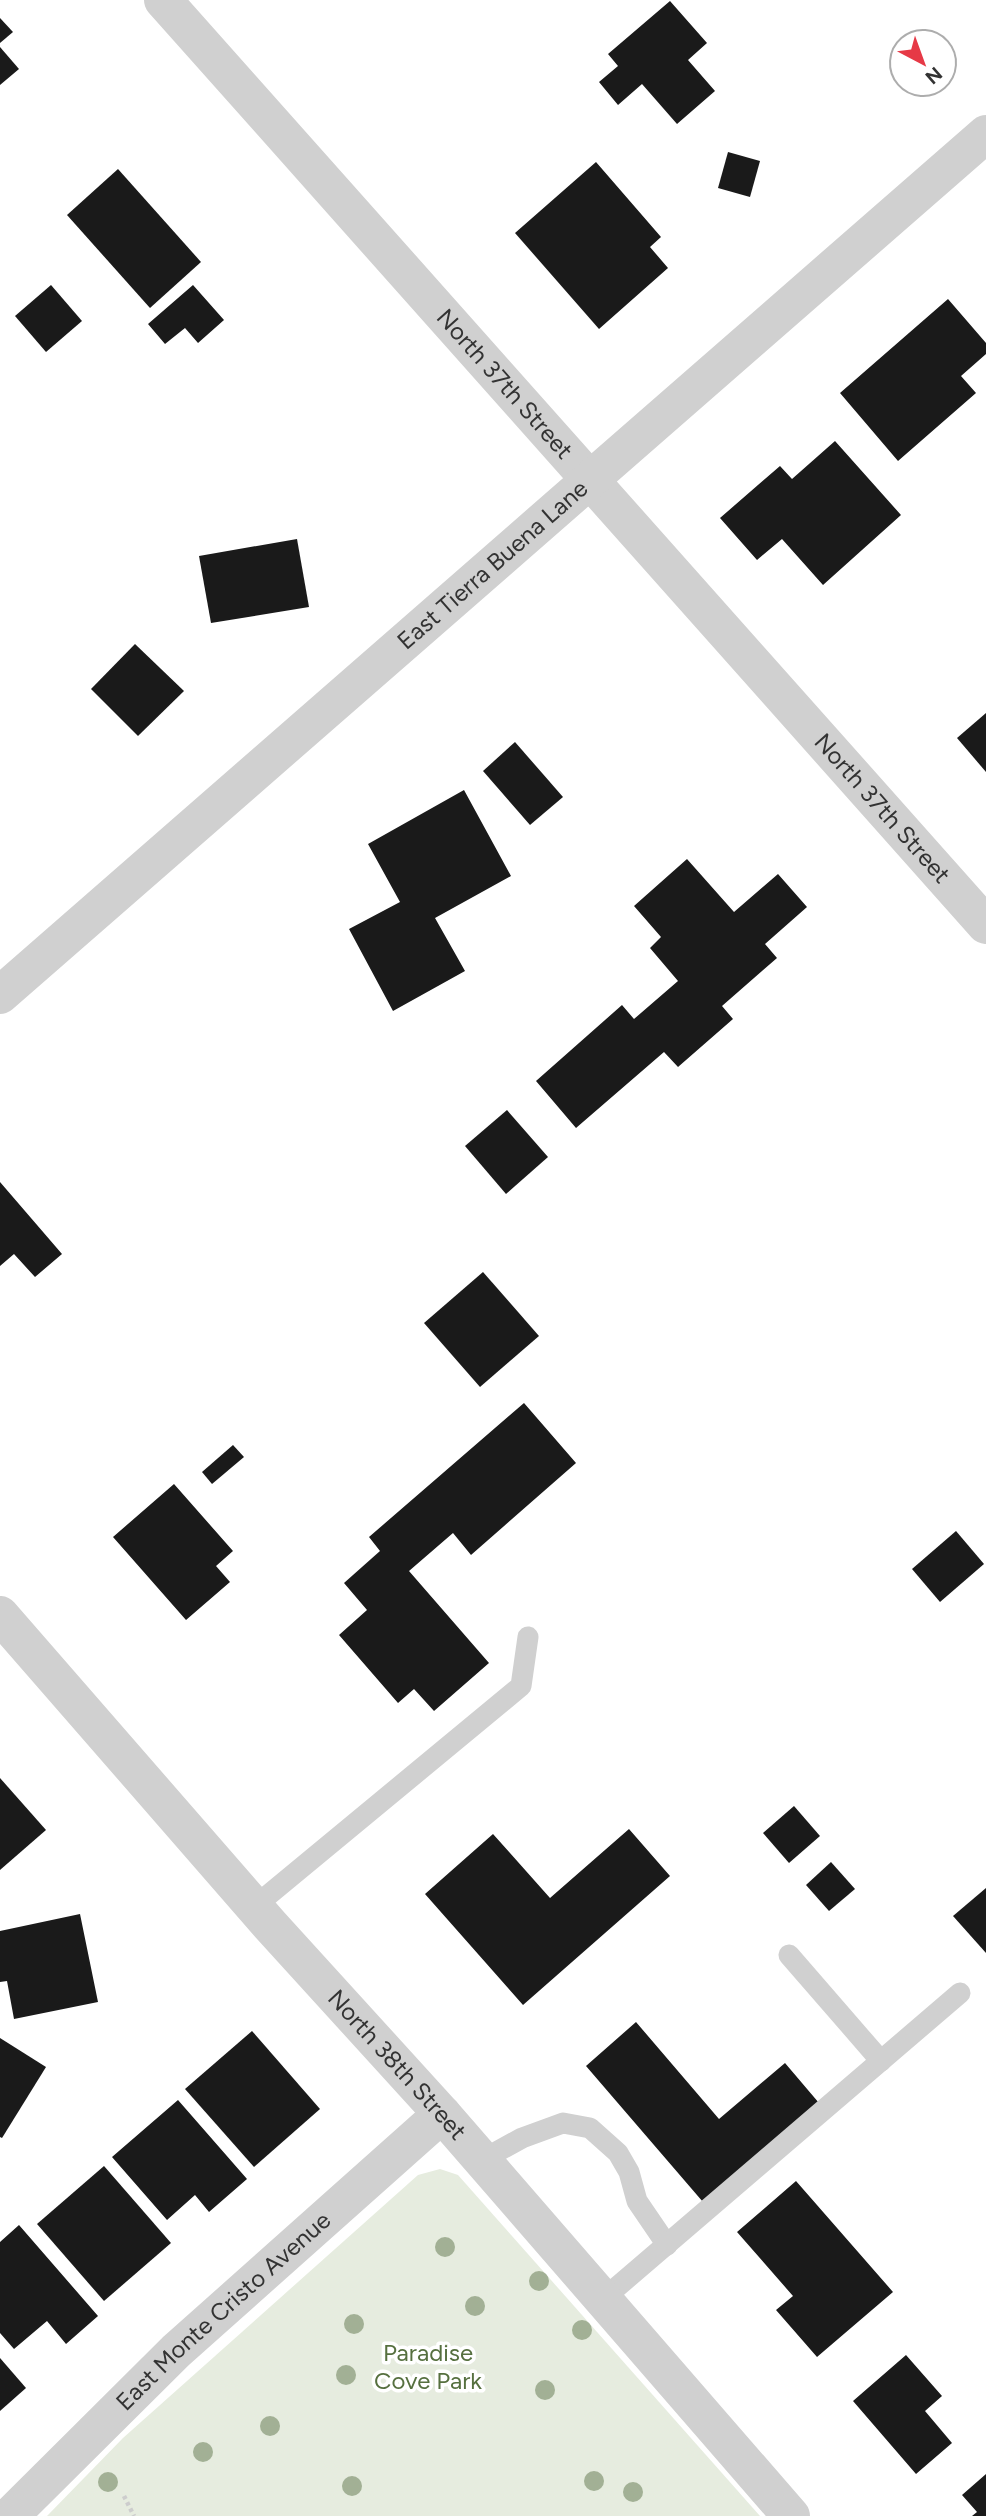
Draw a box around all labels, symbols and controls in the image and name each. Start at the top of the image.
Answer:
north arrow [888,28,958,98]
text: N [921,62,947,89]
street label: North 37th Street [431,303,579,465]
street label: East Tierra Buena Lane [391,474,593,655]
street label: North 37th Street [808,727,957,889]
street label: North 38th Street [322,1983,473,2146]
street label: East Monte Cristo Avenue [110,2205,336,2416]
park label: Paradise Cove Park [374,2338,482,2395]

